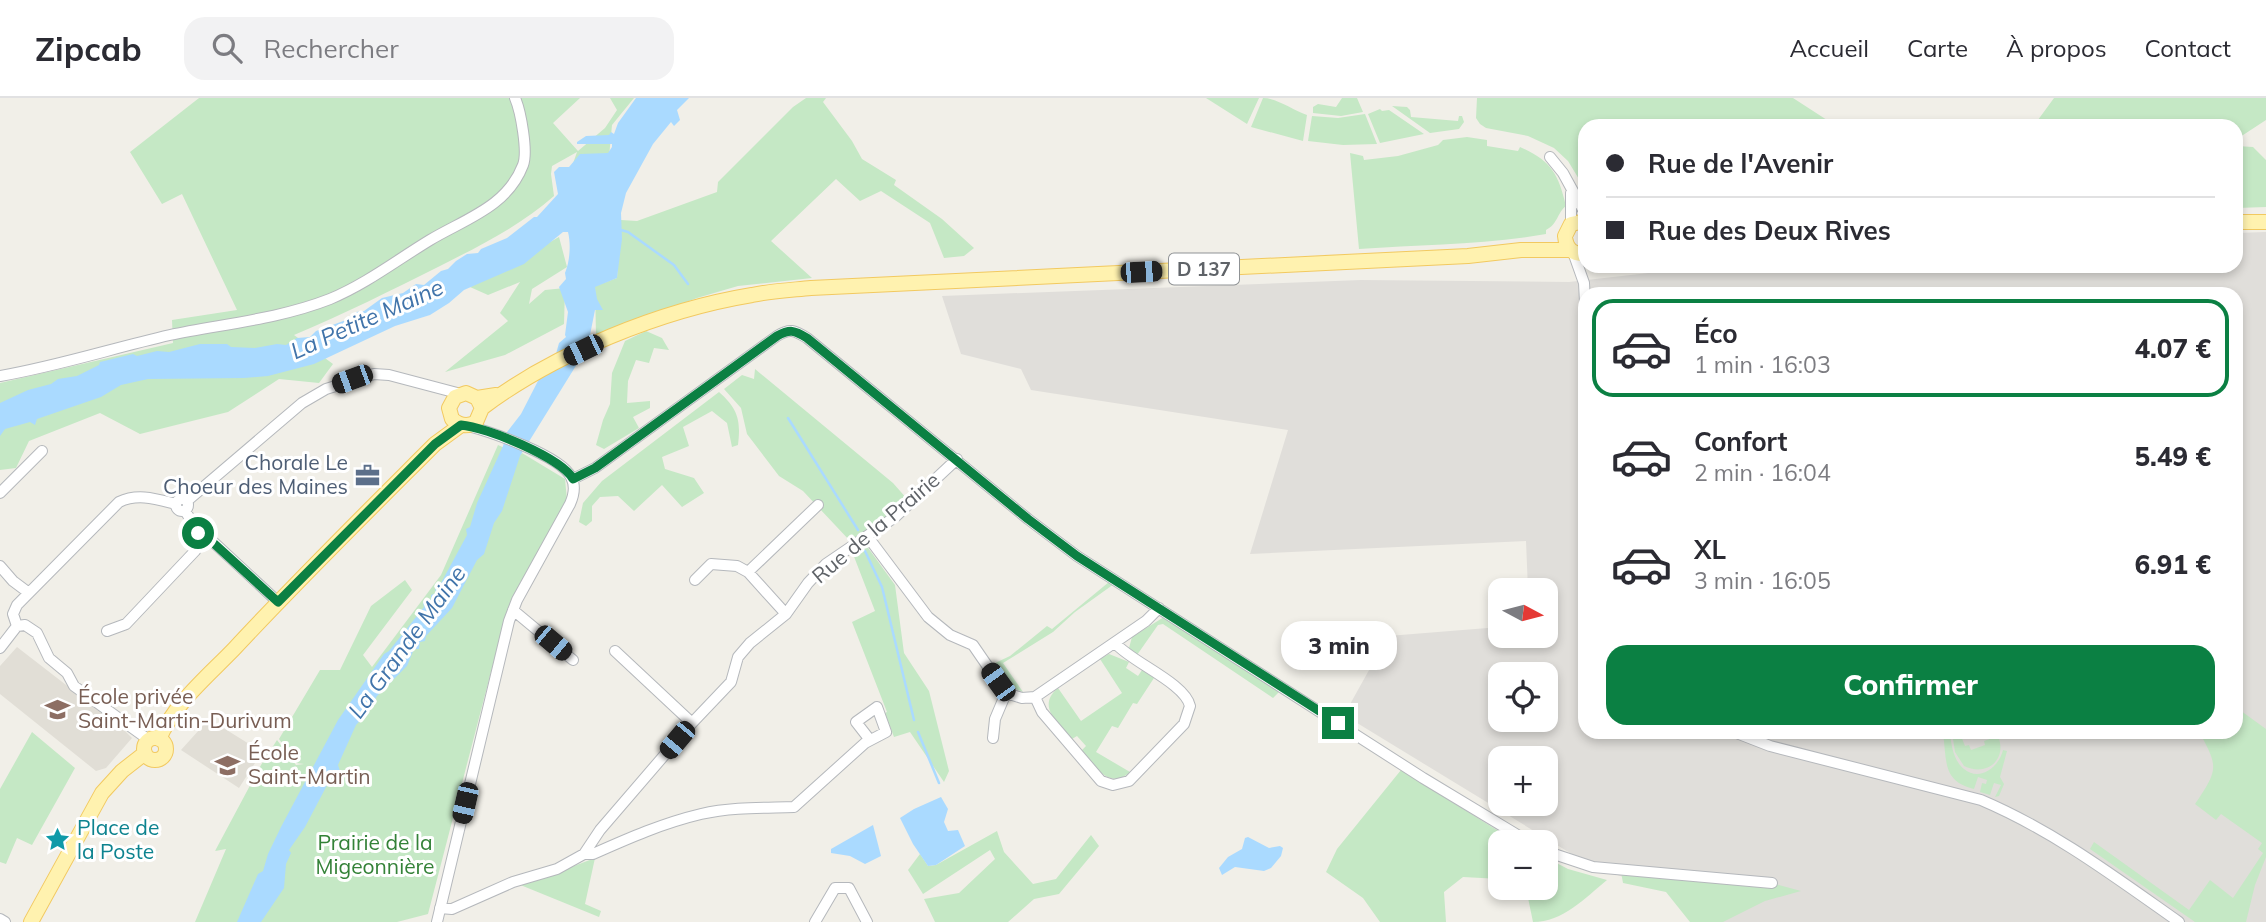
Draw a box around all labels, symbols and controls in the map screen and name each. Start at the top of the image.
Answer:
search box [184,17,674,80]
text: Zipcab [35,28,142,69]
icon: search [208,29,246,67]
text: Rechercher [264,32,399,65]
text: Accueil [1790,33,1869,63]
text: Carte [1907,33,1968,63]
text: À propos [2006,33,2107,63]
text: Contact [2145,33,2231,63]
text: Rue de l'Avenir [1648,147,1833,180]
text: Rue des Deux Rives [1648,214,1891,247]
road number: D 137 [1169,253,1239,284]
car [1120,260,1163,284]
water label: La Petite Maine [286,272,448,365]
icon: car [1610,317,1673,380]
text: Éco [1694,317,1738,350]
car [560,331,607,369]
text: 4.07 € [2135,332,2211,365]
text: 1 min · 16:03 [1694,350,1831,379]
car [329,362,376,396]
icon: car [1610,425,1673,488]
text: Confort [1694,425,1787,458]
text: 5.49 € [2135,440,2211,473]
place label: Chorale Le Choeur des Maines [163,449,348,499]
text: 2 min · 16:04 [1694,458,1831,487]
office icon: Chorale Le Choeur des Maines [354,461,382,489]
street label: Rue de la Prairie [806,466,945,588]
route start [182,517,214,549]
icon: car [1610,533,1673,596]
text: XL [1694,533,1726,566]
text: 6.91 € [2135,548,2211,581]
water label: La Grande Maine [341,560,472,724]
text: 3 min · 16:05 [1694,566,1831,595]
north arrow [1488,578,1558,648]
map controls [1488,578,1558,900]
car [531,621,576,665]
callout: 3 min [1280,622,1396,670]
text: 3 min [1308,631,1370,660]
button: Confirmer [1606,645,2215,725]
car [978,659,1019,705]
button: locate [1488,662,1558,732]
place label: École privée Saint-Martin-Durivum [78,683,292,733]
school or university icon: École privée Saint-Martin-Durivum [44,695,72,723]
route end [1322,707,1354,739]
car [656,717,699,763]
place label: École Saint-Martin [248,739,371,789]
button: + [1488,746,1558,816]
school or university icon: École Saint-Martin [214,751,242,779]
car [451,780,480,826]
place label: Place de la Poste [77,814,159,864]
place icon: Place de la Poste [43,826,71,854]
park label: Prairie de la Migeonnière [315,829,435,879]
button: − [1488,830,1558,900]

